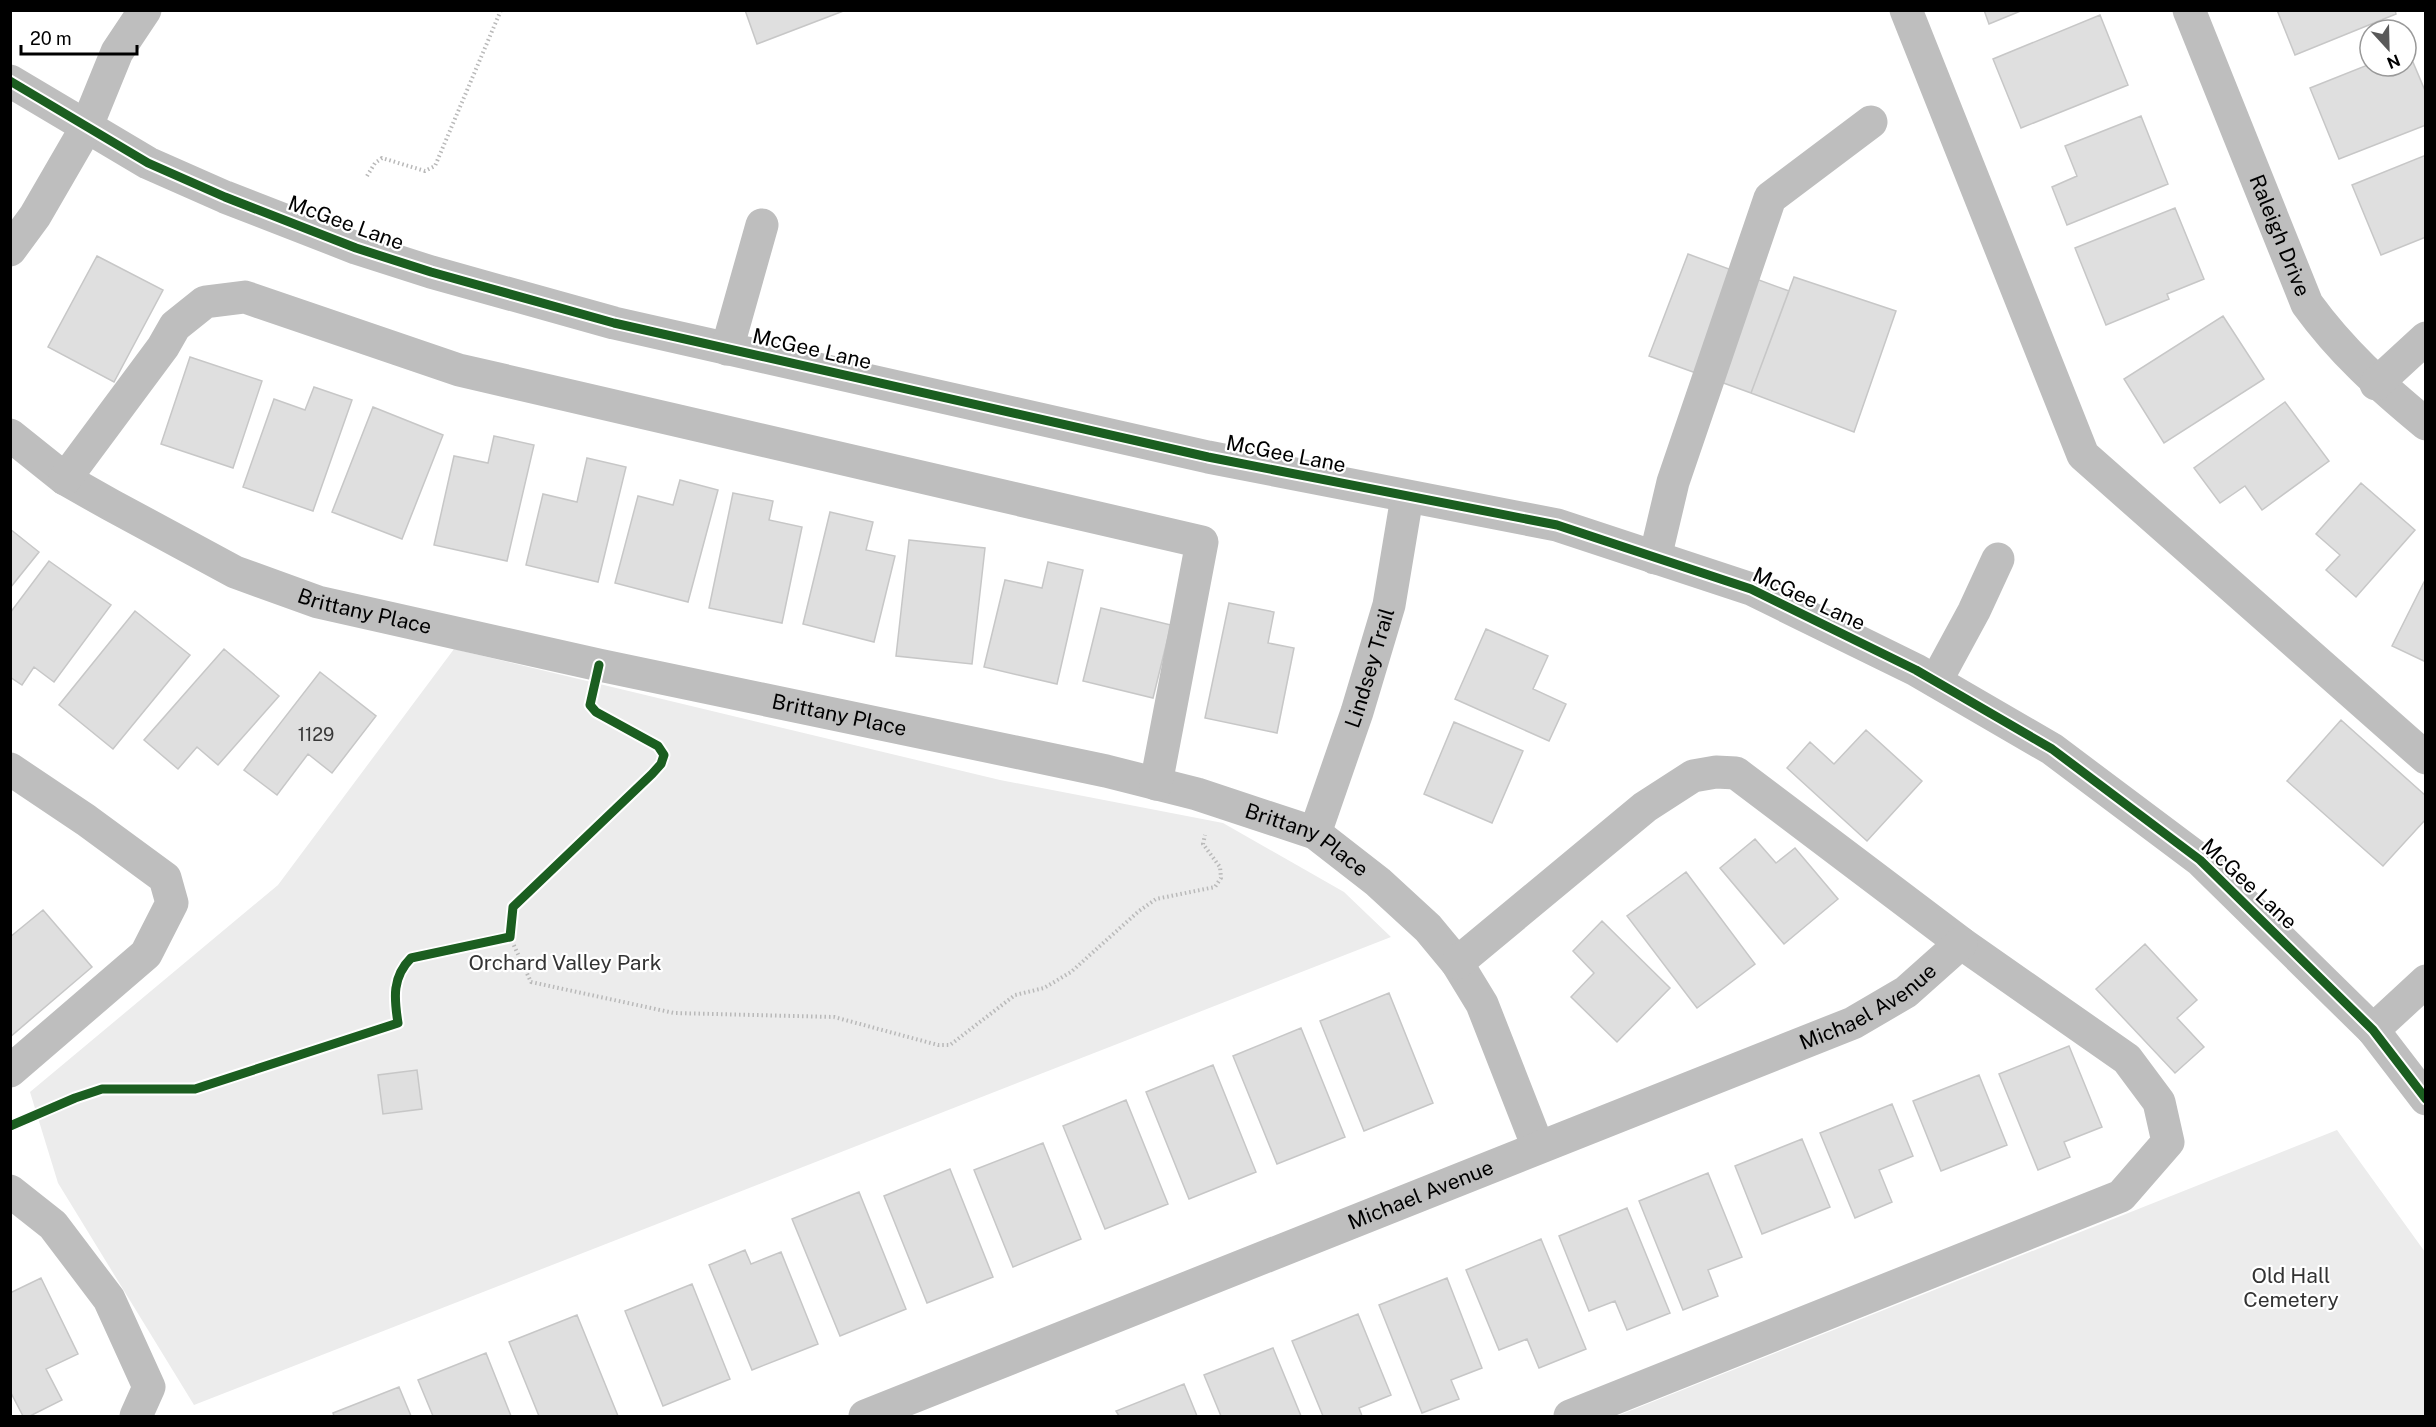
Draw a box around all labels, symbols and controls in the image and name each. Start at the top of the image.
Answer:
scale bar [21,18,136,56]
north arrow [2358,18,2418,78]
text: 20 m [30,28,72,49]
text: N [2384,50,2403,73]
street label: Raleigh Drive [2244,171,2316,300]
street label: McGee Lane [285,190,408,255]
street label: McGee Lane [750,323,874,374]
street label: McGee Lane [1224,430,1348,477]
street label: McGee Lane [1749,562,1870,636]
street label: Brittany Place [294,583,434,639]
street label: Lindsey Trail [1339,605,1399,731]
street label: Brittany Place [770,689,909,741]
house number: 1129 [298,724,334,745]
street label: Brittany Place [1242,798,1373,882]
street label: McGee Lane [2196,833,2302,934]
park label: Orchard Valley Park [469,950,662,975]
street label: Michael Avenue [1796,958,1941,1055]
street label: Michael Avenue [1344,1154,1497,1235]
park label: Old Hall Cemetery [2243,1263,2339,1312]

